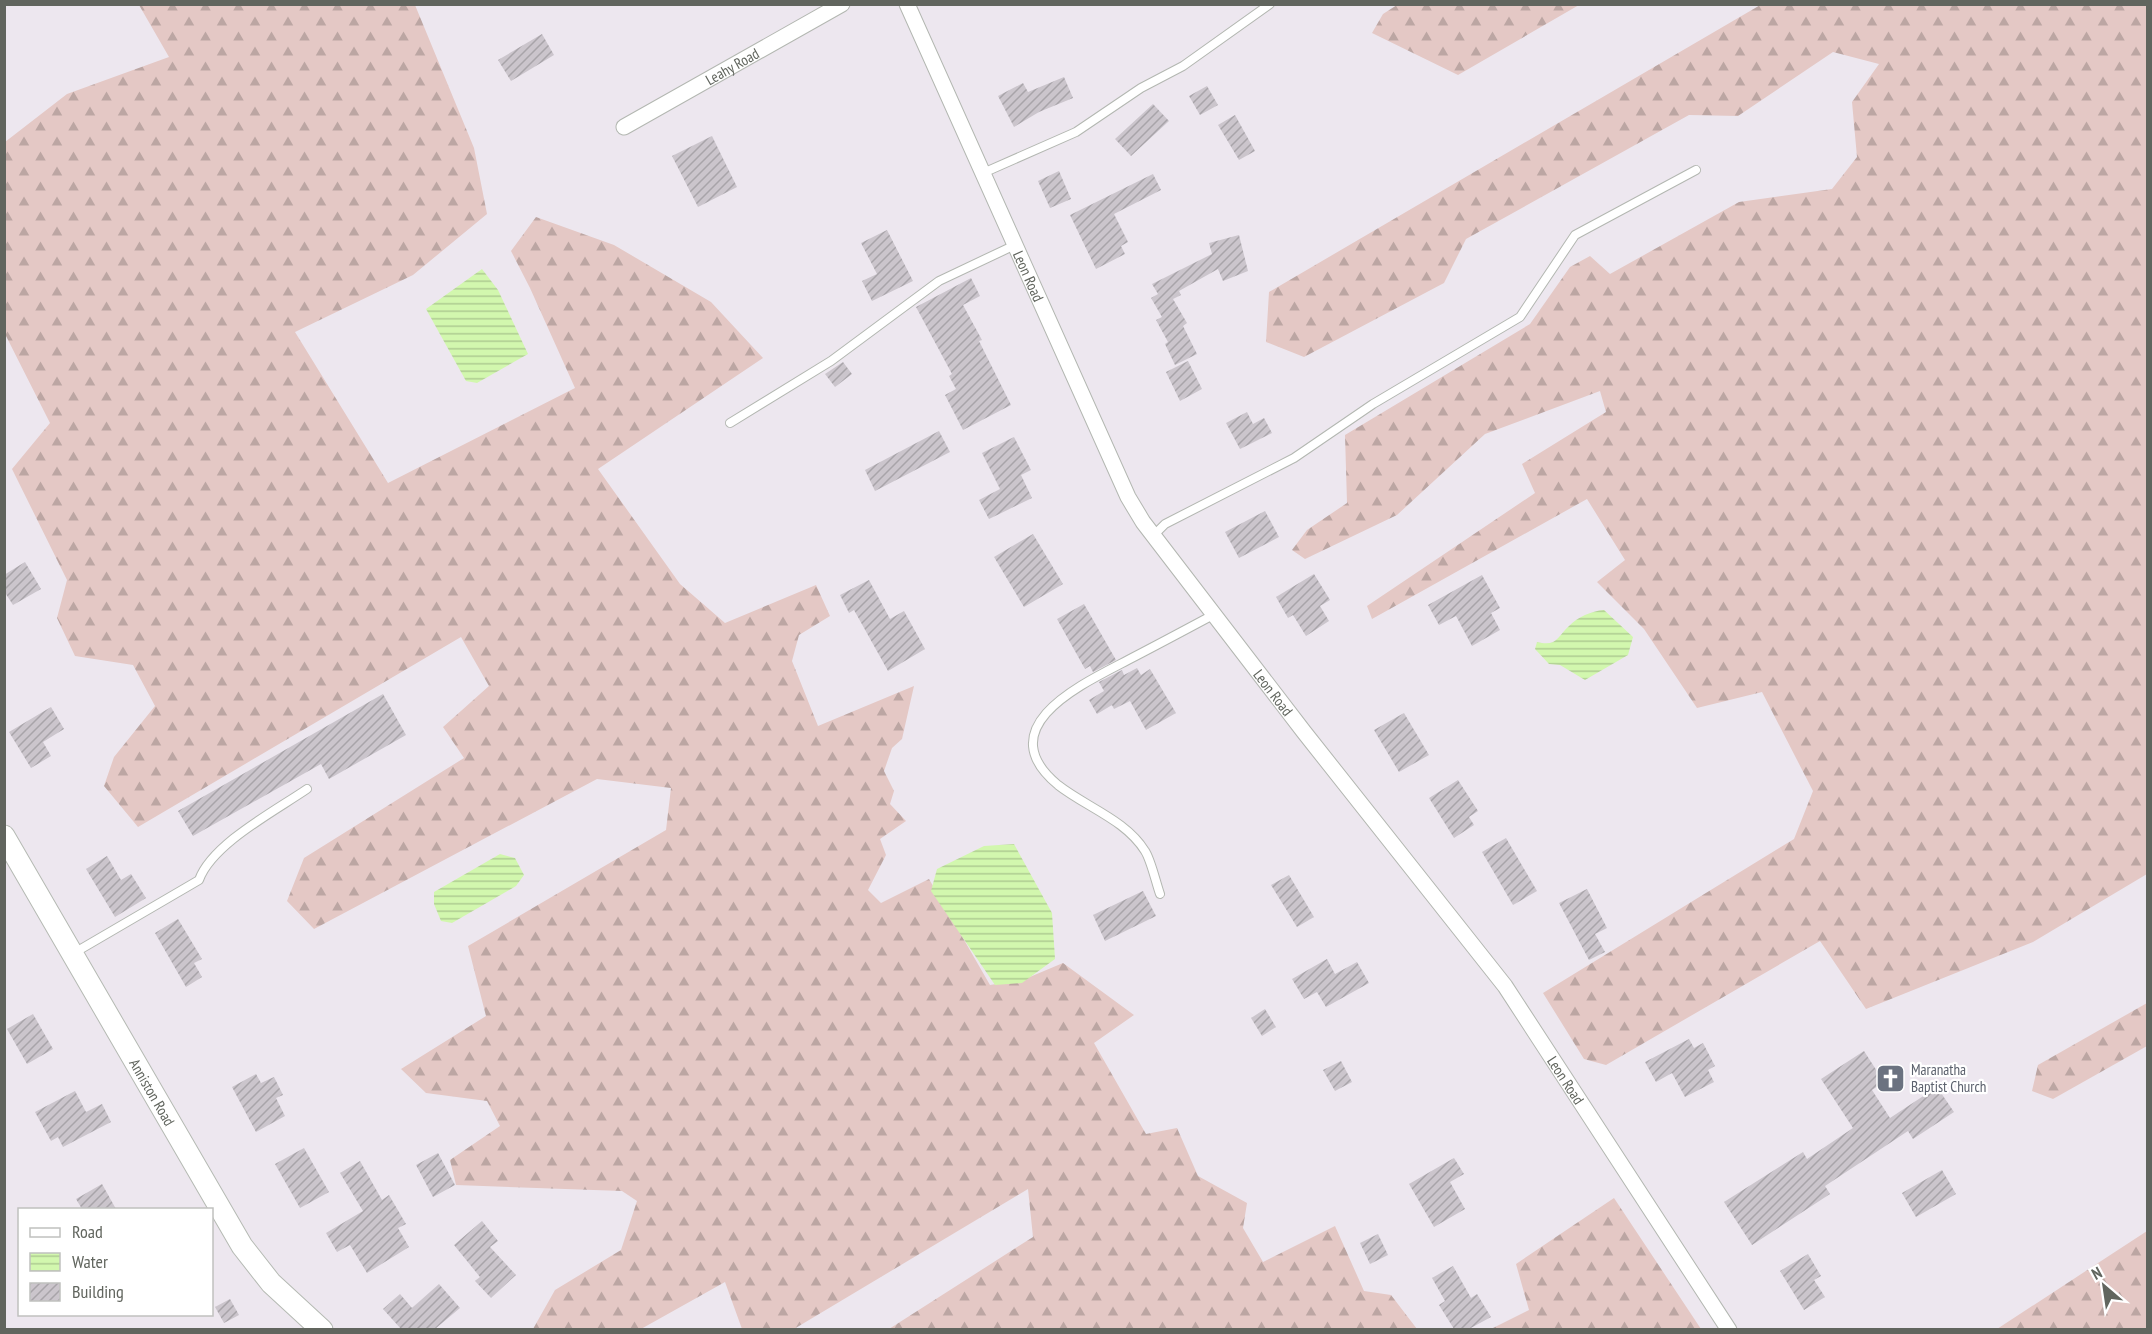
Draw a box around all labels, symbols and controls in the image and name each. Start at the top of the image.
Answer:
street label: Leahy Road [702,43,762,89]
street label: Leon Road [1009,248,1049,304]
street label: Leon Road [1250,665,1297,719]
street label: Leon Road [1544,1052,1589,1108]
street label: Anniston Road [126,1055,180,1129]
place label: Maranatha Baptist Church [1911,1060,1986,1096]
church icon: Maranatha Baptist Church [1874,1062,1906,1094]
legend [18,1208,213,1316]
text: Road [72,1220,103,1243]
text: Water [72,1250,108,1273]
north arrow [2074,1256,2134,1316]
text: N [2088,1262,2105,1284]
text: Building [72,1280,124,1303]

